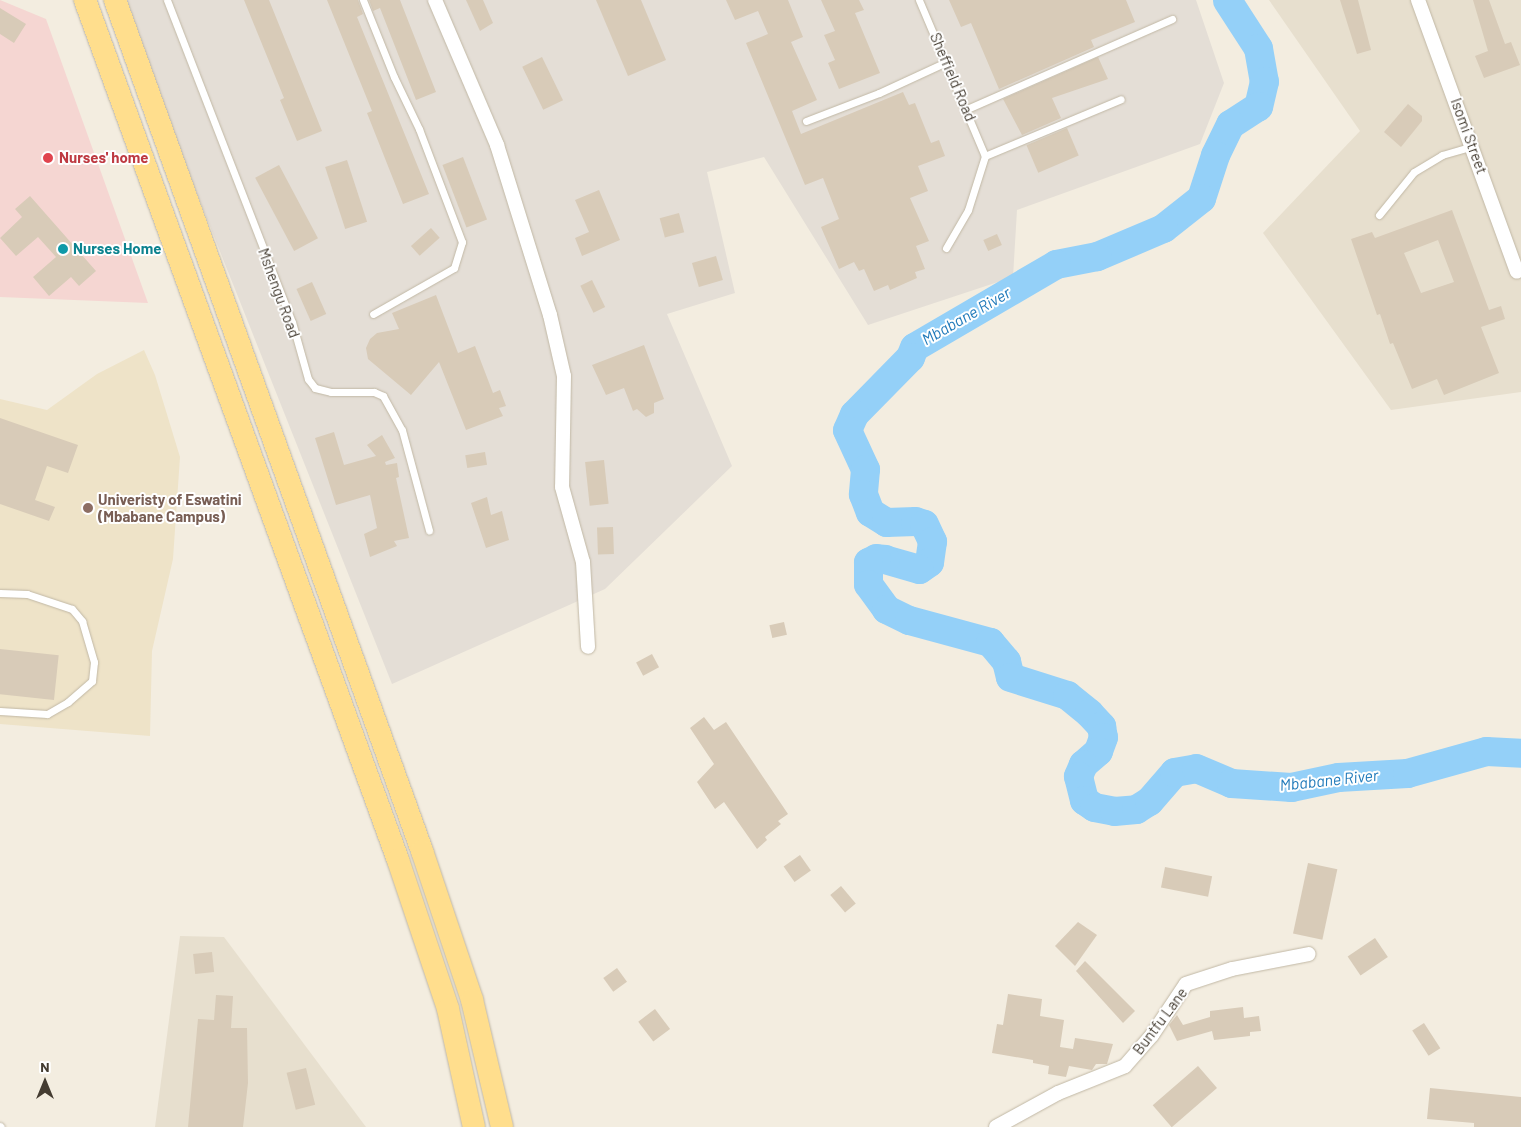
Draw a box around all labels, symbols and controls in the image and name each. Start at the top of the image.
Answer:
street label: Sheffield Road [926,30,980,124]
street label: Isomi Street [1447,96,1491,176]
place label: Nurses' home [59,149,148,167]
marker: Nurses' home [41,151,55,165]
place label: Nurses Home [73,240,161,258]
marker: Nurses Home [57,243,69,255]
street label: Mshengu Road [254,246,304,340]
water label: Mbabane River [918,283,1014,349]
place label: Univeristy of Eswatini (Mbabane Campus) [98,490,242,525]
marker: Univeristy of Eswatini (Mbabane Campus) [82,502,94,514]
water label: Mbabane River [1279,765,1379,795]
street label: Buntfu Lane [1129,984,1191,1058]
north arrow [20,1057,70,1107]
text: N [40,1058,50,1075]

